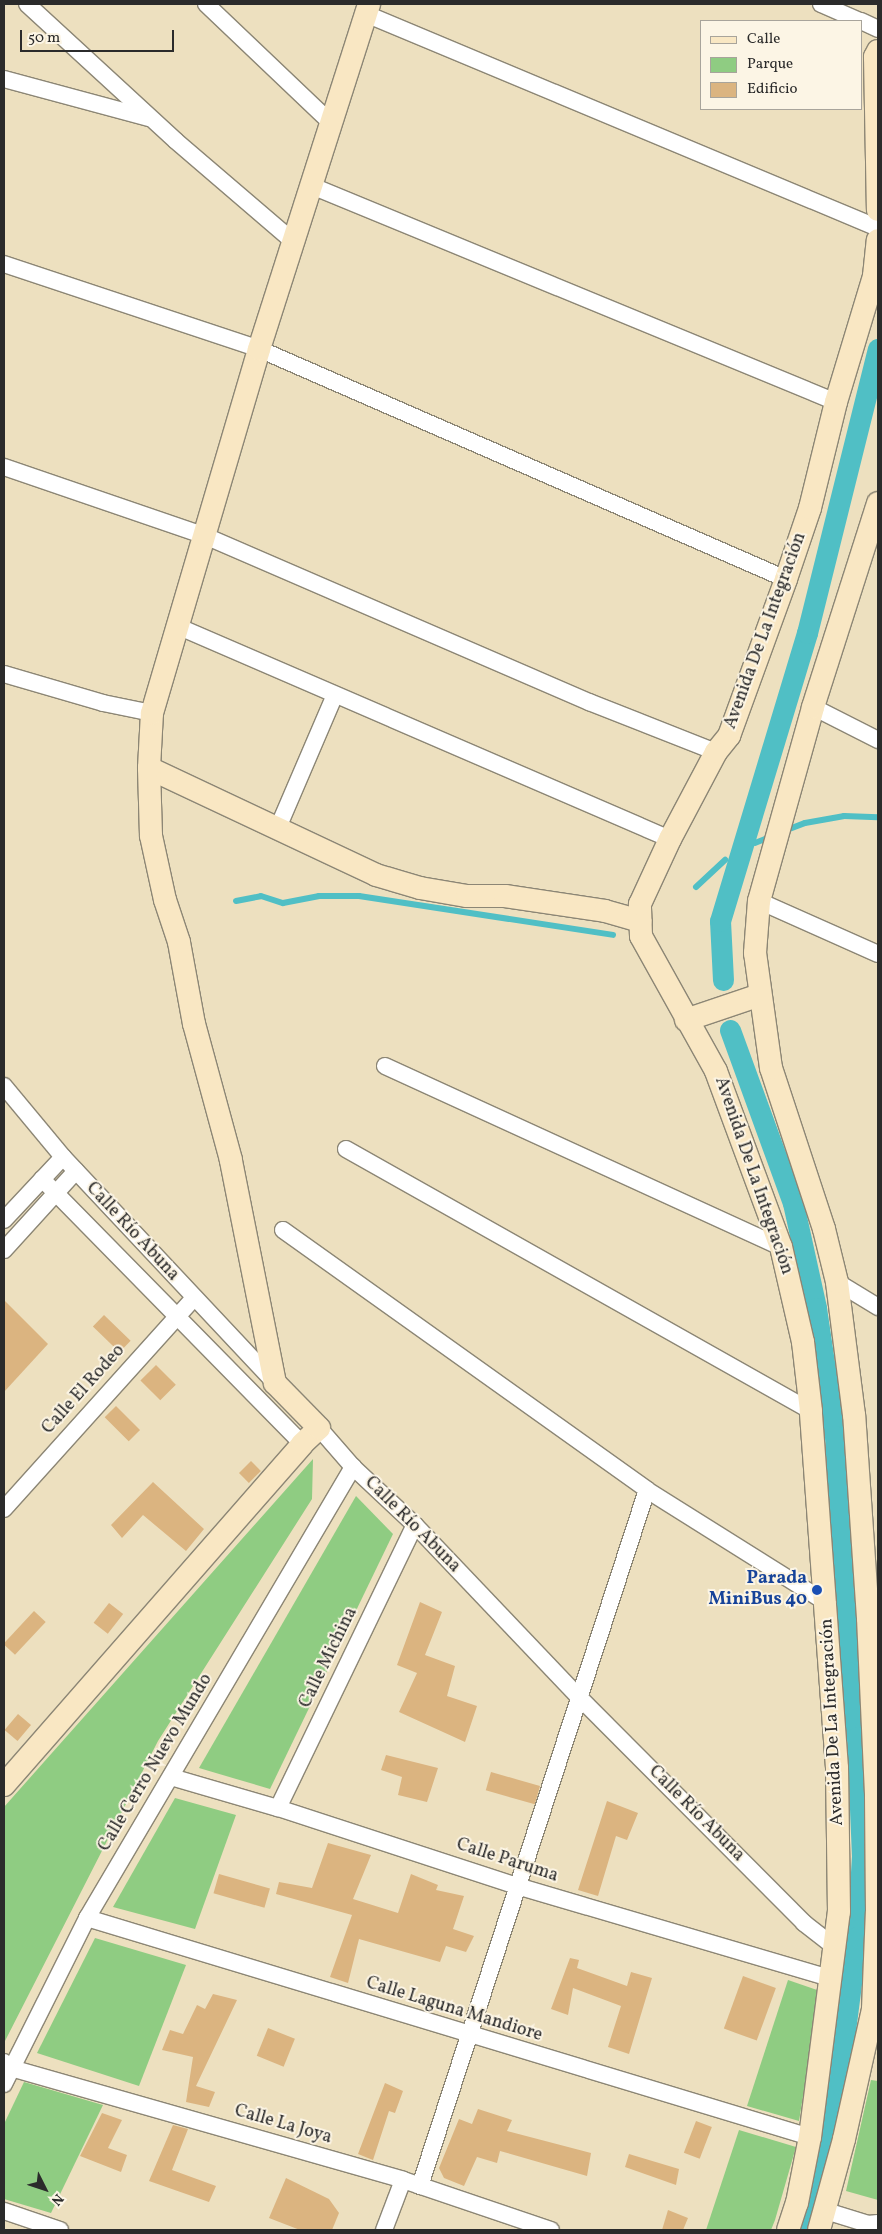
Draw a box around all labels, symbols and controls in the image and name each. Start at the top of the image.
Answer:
scale bar [22,20,176,52]
legend [700,20,862,110]
text: 50 m [28,28,60,49]
text: Calle [747,29,780,50]
text: Parque [747,54,793,75]
text: Edificio [747,79,798,100]
street label: Avenida De La Integración [720,530,812,732]
street label: Avenida De La Integración [709,1074,797,1278]
street label: Calle Río Abuna [81,1178,183,1286]
street label: Calle El Rodeo [38,1341,130,1439]
street label: Calle Río Abuna [359,1472,465,1578]
place label: Parada MiniBus 40 [708,1569,807,1612]
marker: Parada MiniBus 40 [811,1584,823,1596]
street label: Calle Michina [295,1604,363,1712]
street label: Avenida De La Integración [817,1618,849,1826]
street label: Calle Cerro Nuevo Mundo [94,1670,218,1856]
street label: Calle Río Abuna [643,1761,749,1867]
street label: Calle Paruma [453,1834,561,1888]
street label: Calle Laguna Mandiore [363,1973,545,2047]
street label: Calle La Joya [232,2101,334,2149]
north arrow [20,2164,70,2214]
text: N [46,2189,67,2209]

